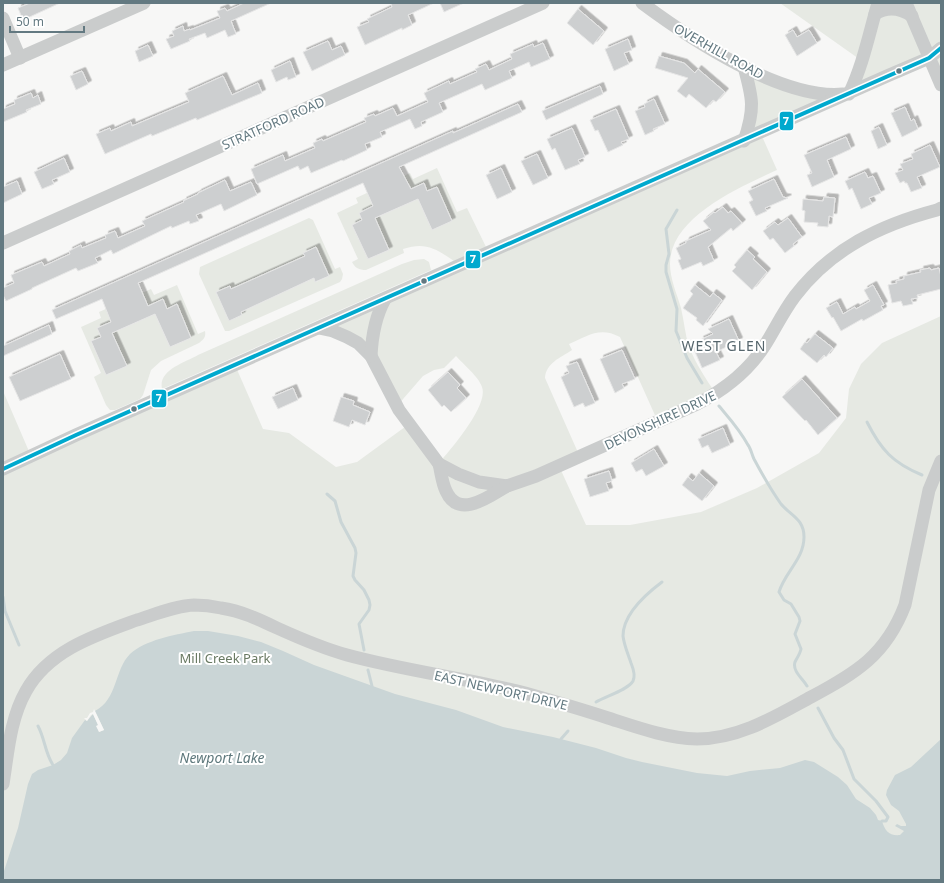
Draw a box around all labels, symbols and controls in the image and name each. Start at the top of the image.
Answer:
scale bar [10,8,84,34]
text: 50 m [16,13,44,30]
street label: OVERHILL ROAD [671,19,767,83]
unlabelled marker [894,66,904,76]
street label: STRATFORD ROAD [219,92,327,154]
line badge: 7 [779,111,794,131]
text: 7 [783,113,789,128]
line badge: 7 [465,250,481,269]
text: 7 [470,251,476,266]
unlabelled marker [419,276,429,286]
district label: WEST GLEN [682,336,766,355]
street label: DEVONSHIRE DRIVE [601,386,719,454]
line badge: 7 [151,389,167,408]
text: 7 [156,390,162,405]
unlabelled marker [129,404,139,414]
park label: Mill Creek Park [179,649,271,667]
street label: EAST NEWPORT DRIVE [433,666,569,714]
water label: Newport Lake [180,748,264,767]

